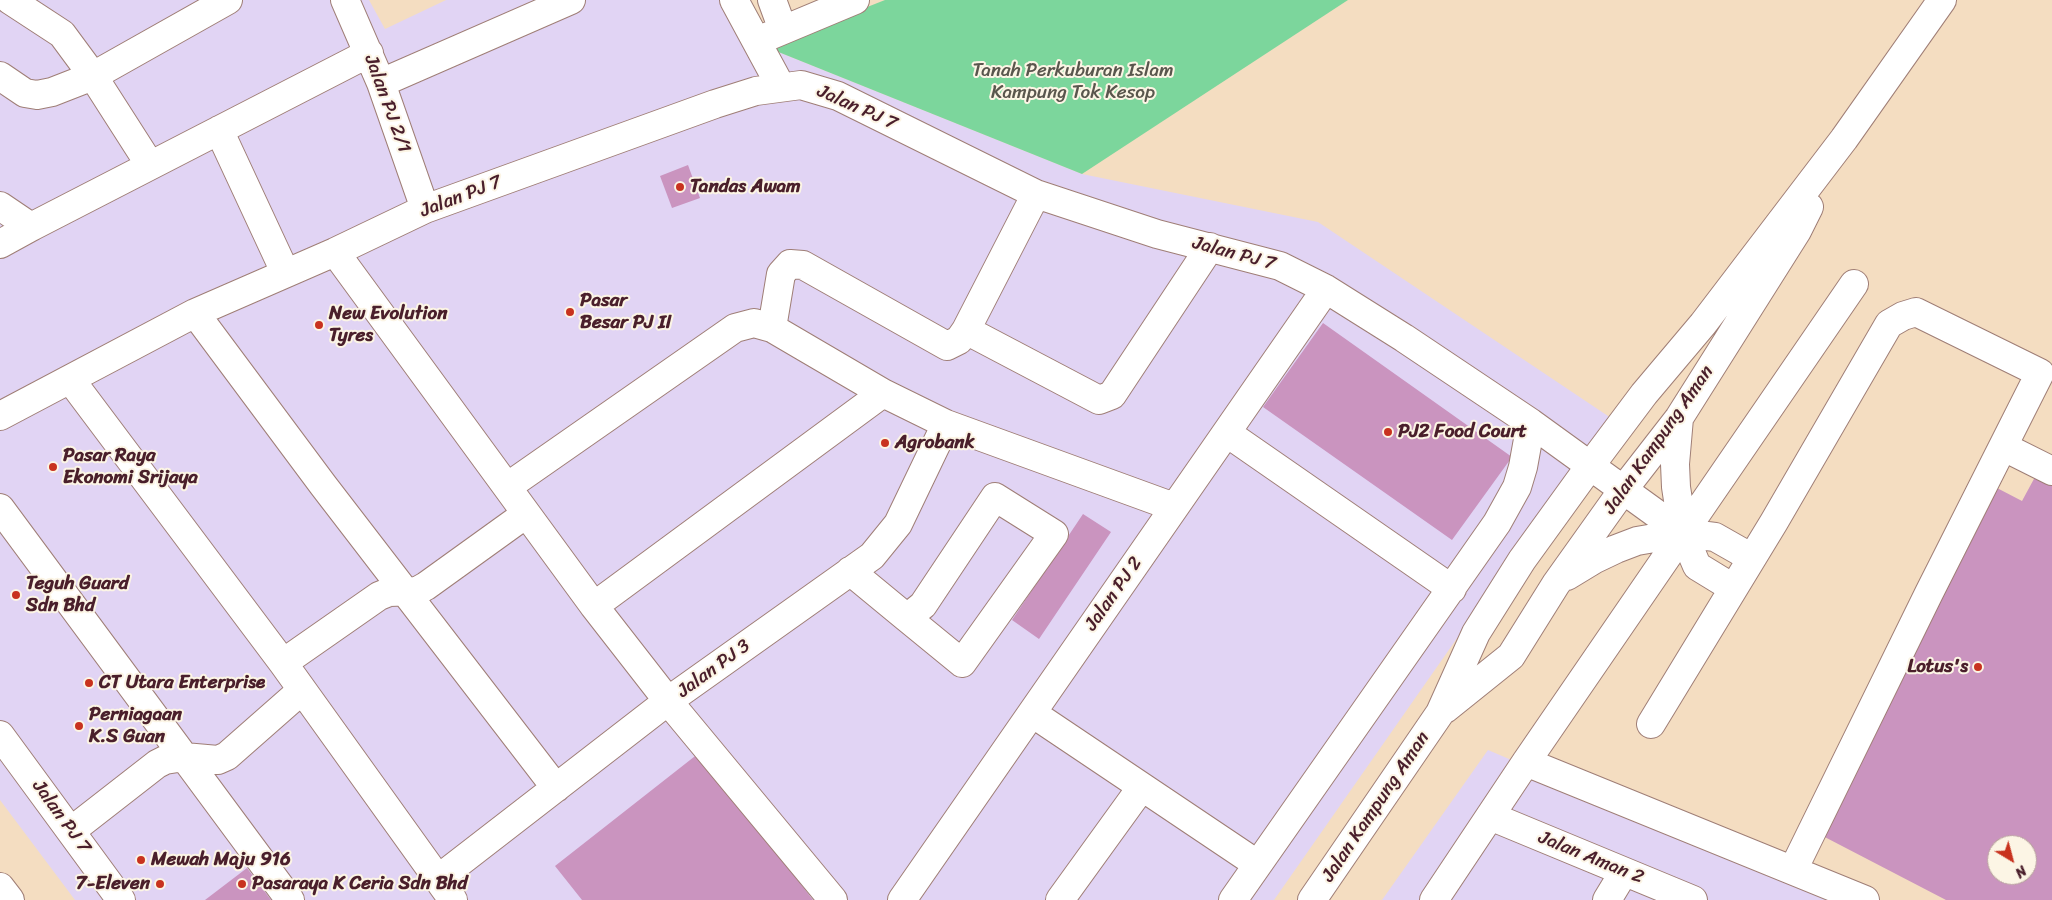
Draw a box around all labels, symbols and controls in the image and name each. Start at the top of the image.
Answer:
street label: Jalan PJ 2/1 [359,52,415,156]
park label: Tanah Perkuburan Islam Kampung Tok Kesop [972,60,1174,104]
street label: Jalan PJ 7 [814,80,900,136]
street label: Jalan PJ 7 [417,171,505,223]
place label: Tandas Awam [690,176,801,198]
marker: Tandas Awam [674,181,686,193]
street label: Jalan PJ 7 [1190,232,1278,276]
place label: Pasar Besar PJ II [580,290,672,334]
place label: New Evolution Tyres [329,303,447,347]
marker: Pasar Besar PJ II [564,306,576,318]
marker: New Evolution Tyres [313,319,325,331]
street label: Jalan Kampung Aman [1599,361,1719,519]
place label: PJ2 Food Court [1398,421,1527,443]
marker: PJ2 Food Court [1382,426,1394,438]
place label: Agrobank [895,432,975,454]
marker: Agrobank [879,437,891,449]
place label: Pasar Raya Ekonomi Srijaya [63,445,198,489]
marker: Pasar Raya Ekonomi Srijaya [47,461,59,473]
street label: Jalan PJ 2 [1080,553,1148,635]
place label: Teguh Guard Sdn Bhd [26,573,129,617]
marker: Teguh Guard Sdn Bhd [10,589,22,601]
street label: Jalan PJ 3 [673,635,755,703]
place label: Lotus's [1907,656,1968,678]
marker: Lotus's [1972,661,1984,673]
place label: CT Utara Enterprise [99,672,265,694]
marker: CT Utara Enterprise [83,677,95,689]
place label: Perniagaan K.S Guan [89,704,182,748]
marker: Perniagaan K.S Guan [73,720,85,732]
street label: Jalan Kampung Aman [1317,728,1435,886]
street label: Jalan PJ 7 [27,776,95,858]
street label: Jalan Aman 2 [1535,827,1647,889]
north arrow [1987,835,2037,885]
place label: Mewah Maju 916 [151,849,291,871]
marker: Mewah Maju 916 [135,854,147,866]
text: N [2009,859,2032,884]
place label: 7-Eleven [76,873,150,895]
place label: Pasaraya K Ceria Sdn Bhd [252,873,468,895]
marker: 7-Eleven [154,878,166,890]
marker: Pasaraya K Ceria Sdn Bhd [236,878,248,890]

